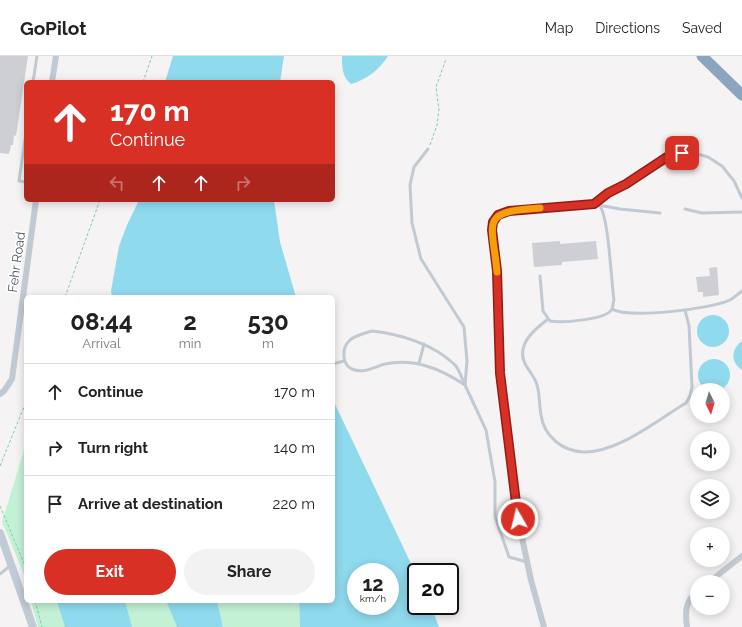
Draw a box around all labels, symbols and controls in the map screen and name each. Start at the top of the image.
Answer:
text: GoPilot [20,17,86,39]
text: Map [545,20,573,36]
text: Directions [595,20,660,36]
text: Saved [682,20,722,36]
text: 170 m [110,95,190,128]
icon: ahead [44,96,96,148]
text: Continue [110,129,185,150]
pin [665,136,699,170]
icon: arrive [671,142,693,164]
icon: left [106,172,128,194]
icon: ahead [148,172,170,194]
icon: ahead [190,172,212,194]
icon: right [232,172,254,194]
street label: Fehr Road [5,231,28,293]
text: 08:44 [70,307,133,336]
text: 2 [183,307,197,336]
text: 530 [247,307,289,336]
text: Arrival [82,336,121,351]
text: min [179,336,201,351]
text: m [262,336,274,351]
icon: ahead [44,381,66,403]
text: Continue [78,383,143,401]
text: 170 m [274,383,315,401]
north arrow [690,383,730,423]
map controls [690,383,730,615]
button: sound [690,431,730,471]
icon: right [44,437,66,459]
text: Turn right [78,439,148,457]
text: 140 m [274,439,315,457]
button: layers [690,479,730,519]
icon: arrive [44,493,66,515]
text: Arrive at destination [78,495,223,513]
text: 220 m [273,495,315,513]
position arrow [497,498,539,540]
button: + [690,527,730,567]
button: Exit [44,549,176,595]
button: Share [184,549,315,595]
speed limit sign: 20 [407,563,459,615]
text: 12 [362,572,384,596]
button: − [690,575,730,615]
text: km/h [360,593,386,604]

